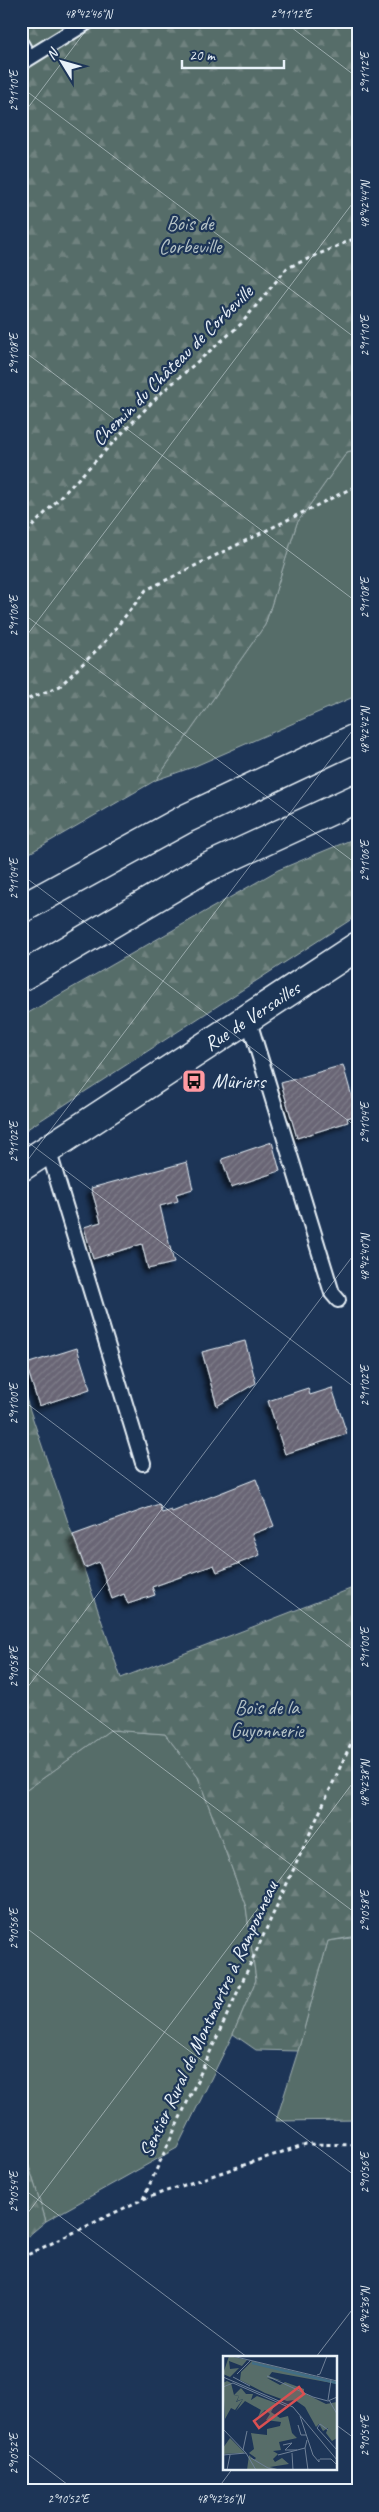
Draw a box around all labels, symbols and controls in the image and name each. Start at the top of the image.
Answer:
text: 48°42'46"N [64,6,113,22]
text: 2°11'12"E [271,6,313,22]
north arrow [38,38,88,88]
scale bar [182,38,284,70]
text: N [43,44,63,63]
text: 20 m [189,46,216,65]
text: 2°11'12"E [357,51,373,94]
text: 2°11'10"E [6,69,22,112]
text: 48°42'44"N [357,180,373,229]
park label: Bois de Corbeville [159,211,223,259]
street label: Chemin du Château de Corbeville [87,279,259,451]
text: 2°11'10"E [357,314,373,357]
text: 2°11'08"E [6,332,22,375]
text: 2°11'08"E [357,576,373,619]
text: 2°11'06"E [6,594,22,637]
text: 48°42'42"N [357,706,373,755]
text: 2°11'06"E [357,839,373,882]
text: 2°11'04"E [6,857,22,900]
street label: Rue de Versailles [199,974,307,1057]
bus stop icon: Mûriers [181,1068,207,1094]
place label: Mûriers [212,1069,268,1094]
text: 2°11'04"E [357,1101,373,1144]
text: 2°11'02"E [6,1120,22,1163]
text: 48°42'40"N [357,1233,373,1282]
text: 2°11'02"E [357,1364,373,1407]
text: 2°11'00"E [6,1382,22,1425]
text: 2°11'00"E [357,1626,373,1669]
text: 2°10'58"E [6,1645,22,1688]
park label: Bois de la Guyonnerie [230,1695,305,1743]
text: 48°42'38"N [357,1759,373,1808]
street label: Sentier Rural de Montmartre à Ramponneau [133,1876,284,2161]
text: 2°10'58"E [357,1889,373,1932]
text: 2°10'56"E [6,1907,22,1950]
text: 2°10'56"E [357,2151,373,2194]
text: 2°10'54"E [6,2170,22,2213]
text: 48°42'36"N [357,2286,373,2335]
inset map [223,2356,336,2470]
text: 2°10'54"E [357,2414,373,2457]
text: 2°10'52"E [6,2432,22,2475]
text: 2°10'52"E [48,2491,90,2507]
text: 48°42'36"N [196,2491,245,2507]

